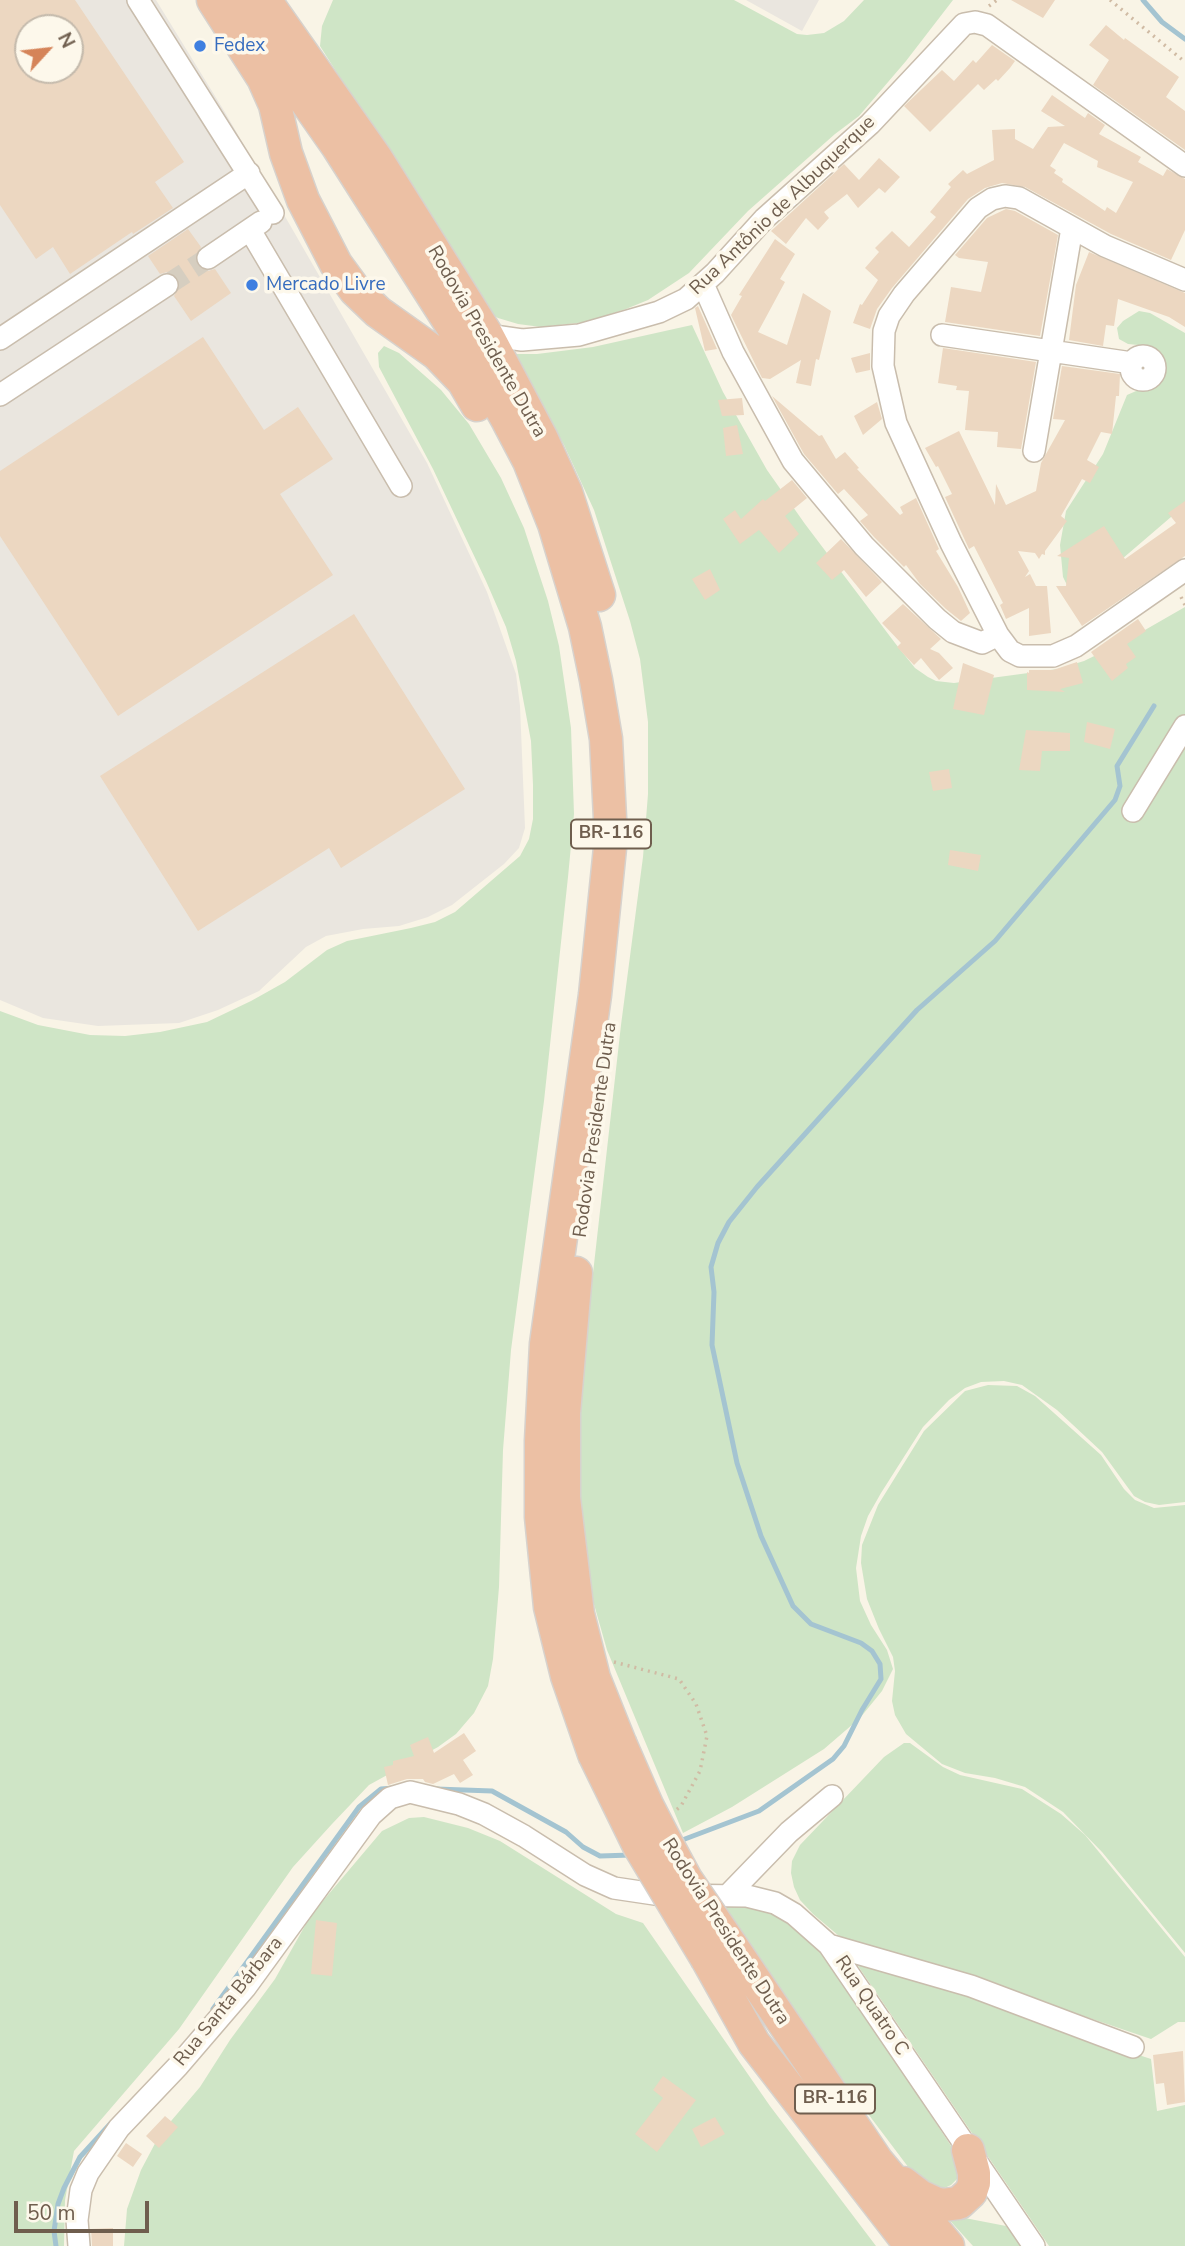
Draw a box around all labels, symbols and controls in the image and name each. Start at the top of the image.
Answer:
north arrow [14,14,84,84]
text: N [51,28,81,53]
place label: Fedex [214,35,265,57]
marker: Fedex [192,38,208,54]
street label: Rua Antônio de Albuquerque [686,112,880,300]
street label: Rodovia Presidente Dutra [422,242,550,442]
place label: Mercado Livre [266,274,386,296]
marker: Mercado Livre [244,277,260,293]
road number: BR-116 [571,820,651,848]
street label: Rodovia Presidente Dutra [570,1021,622,1239]
street label: Rodovia Presidente Dutra [656,1835,794,2029]
street label: Rua Santa Bárbara [170,1933,288,2071]
street label: Rua Quatro C [829,1952,913,2060]
road number: BR-116 [795,2084,875,2113]
scale bar [18,2186,152,2230]
text: 50 m [27,2199,76,2227]

